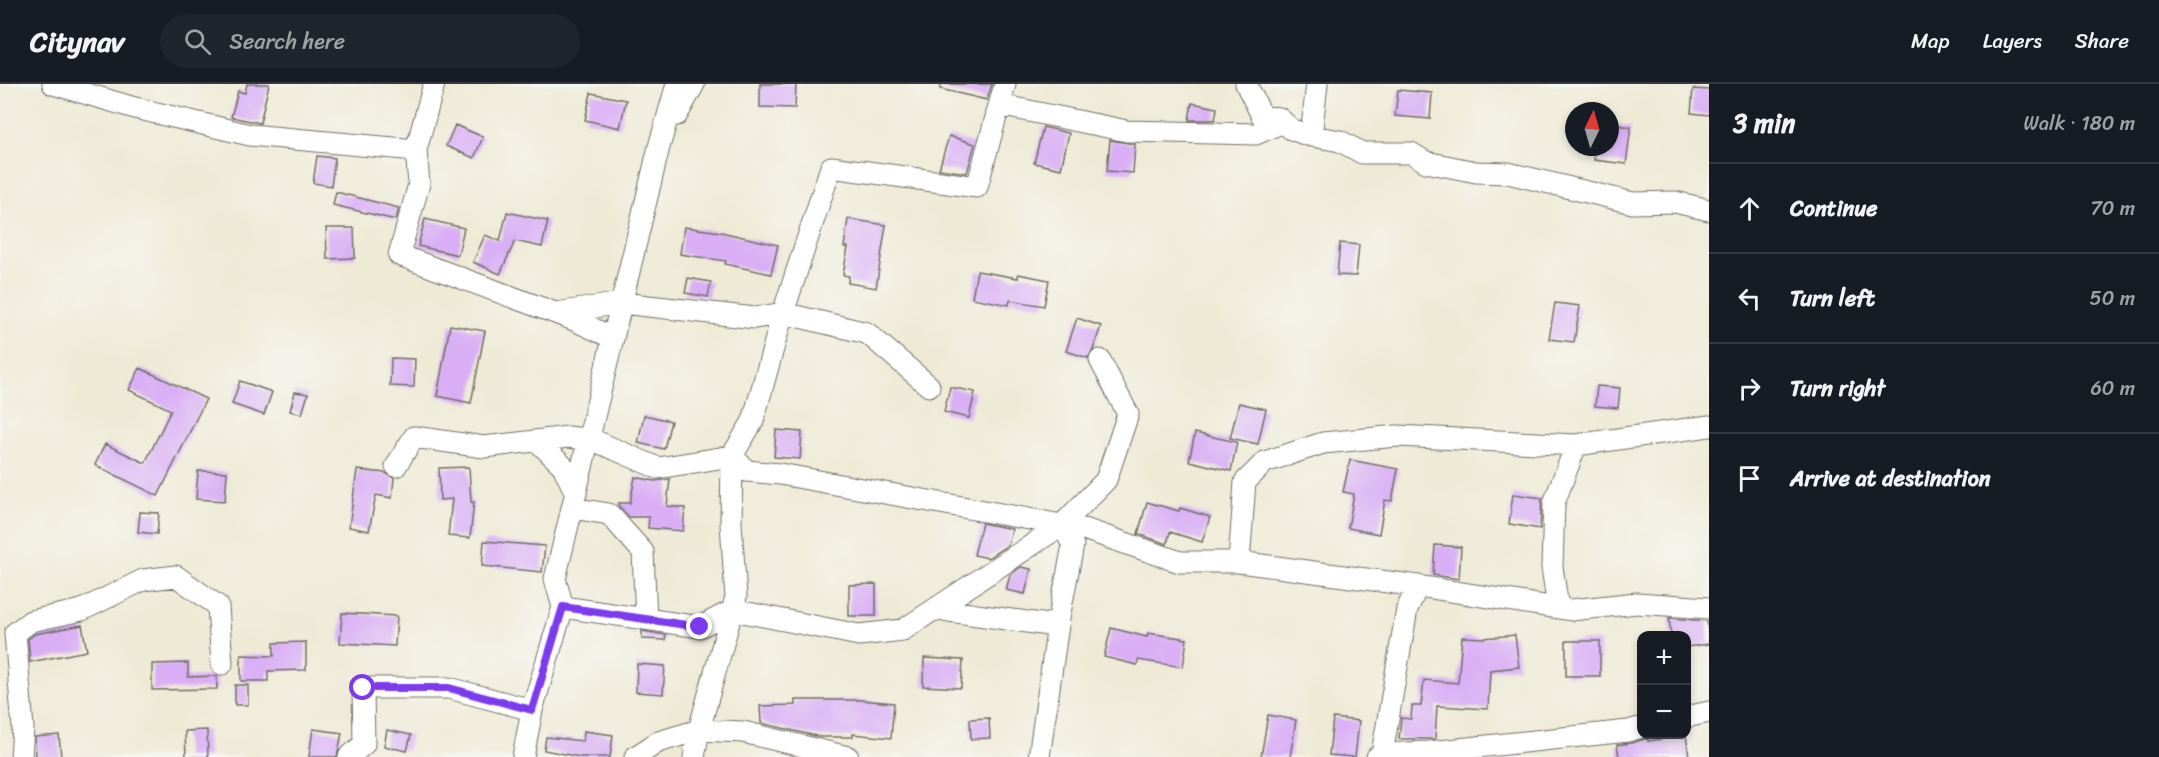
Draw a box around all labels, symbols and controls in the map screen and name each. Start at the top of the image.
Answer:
search box [160,14,580,68]
text: Citynav [30,17,124,66]
text: Search here [229,22,345,61]
text: Map [1911,22,1950,60]
text: Layers [1983,22,2042,60]
text: Share [2075,22,2129,60]
icon: search [181,25,214,58]
text: 3 min [1733,100,1795,146]
north arrow [1565,102,1619,156]
text: Walk · 180 m [2024,106,2135,141]
text: Continue [1790,189,1878,228]
text: 70 m [2090,191,2135,226]
icon: ahead [1733,192,1766,225]
text: Turn left [1790,279,1875,318]
text: 50 m [2090,281,2135,316]
icon: left [1733,282,1766,315]
text: Turn right [1790,369,1885,408]
text: 60 m [2090,371,2135,406]
icon: right [1733,372,1766,405]
text: Arrive at destination [1790,459,1991,498]
icon: arrive [1733,462,1766,495]
route end [686,613,712,639]
map controls [1637,631,1691,739]
button: + [1637,631,1691,685]
route start [349,674,375,700]
button: − [1637,685,1691,739]

